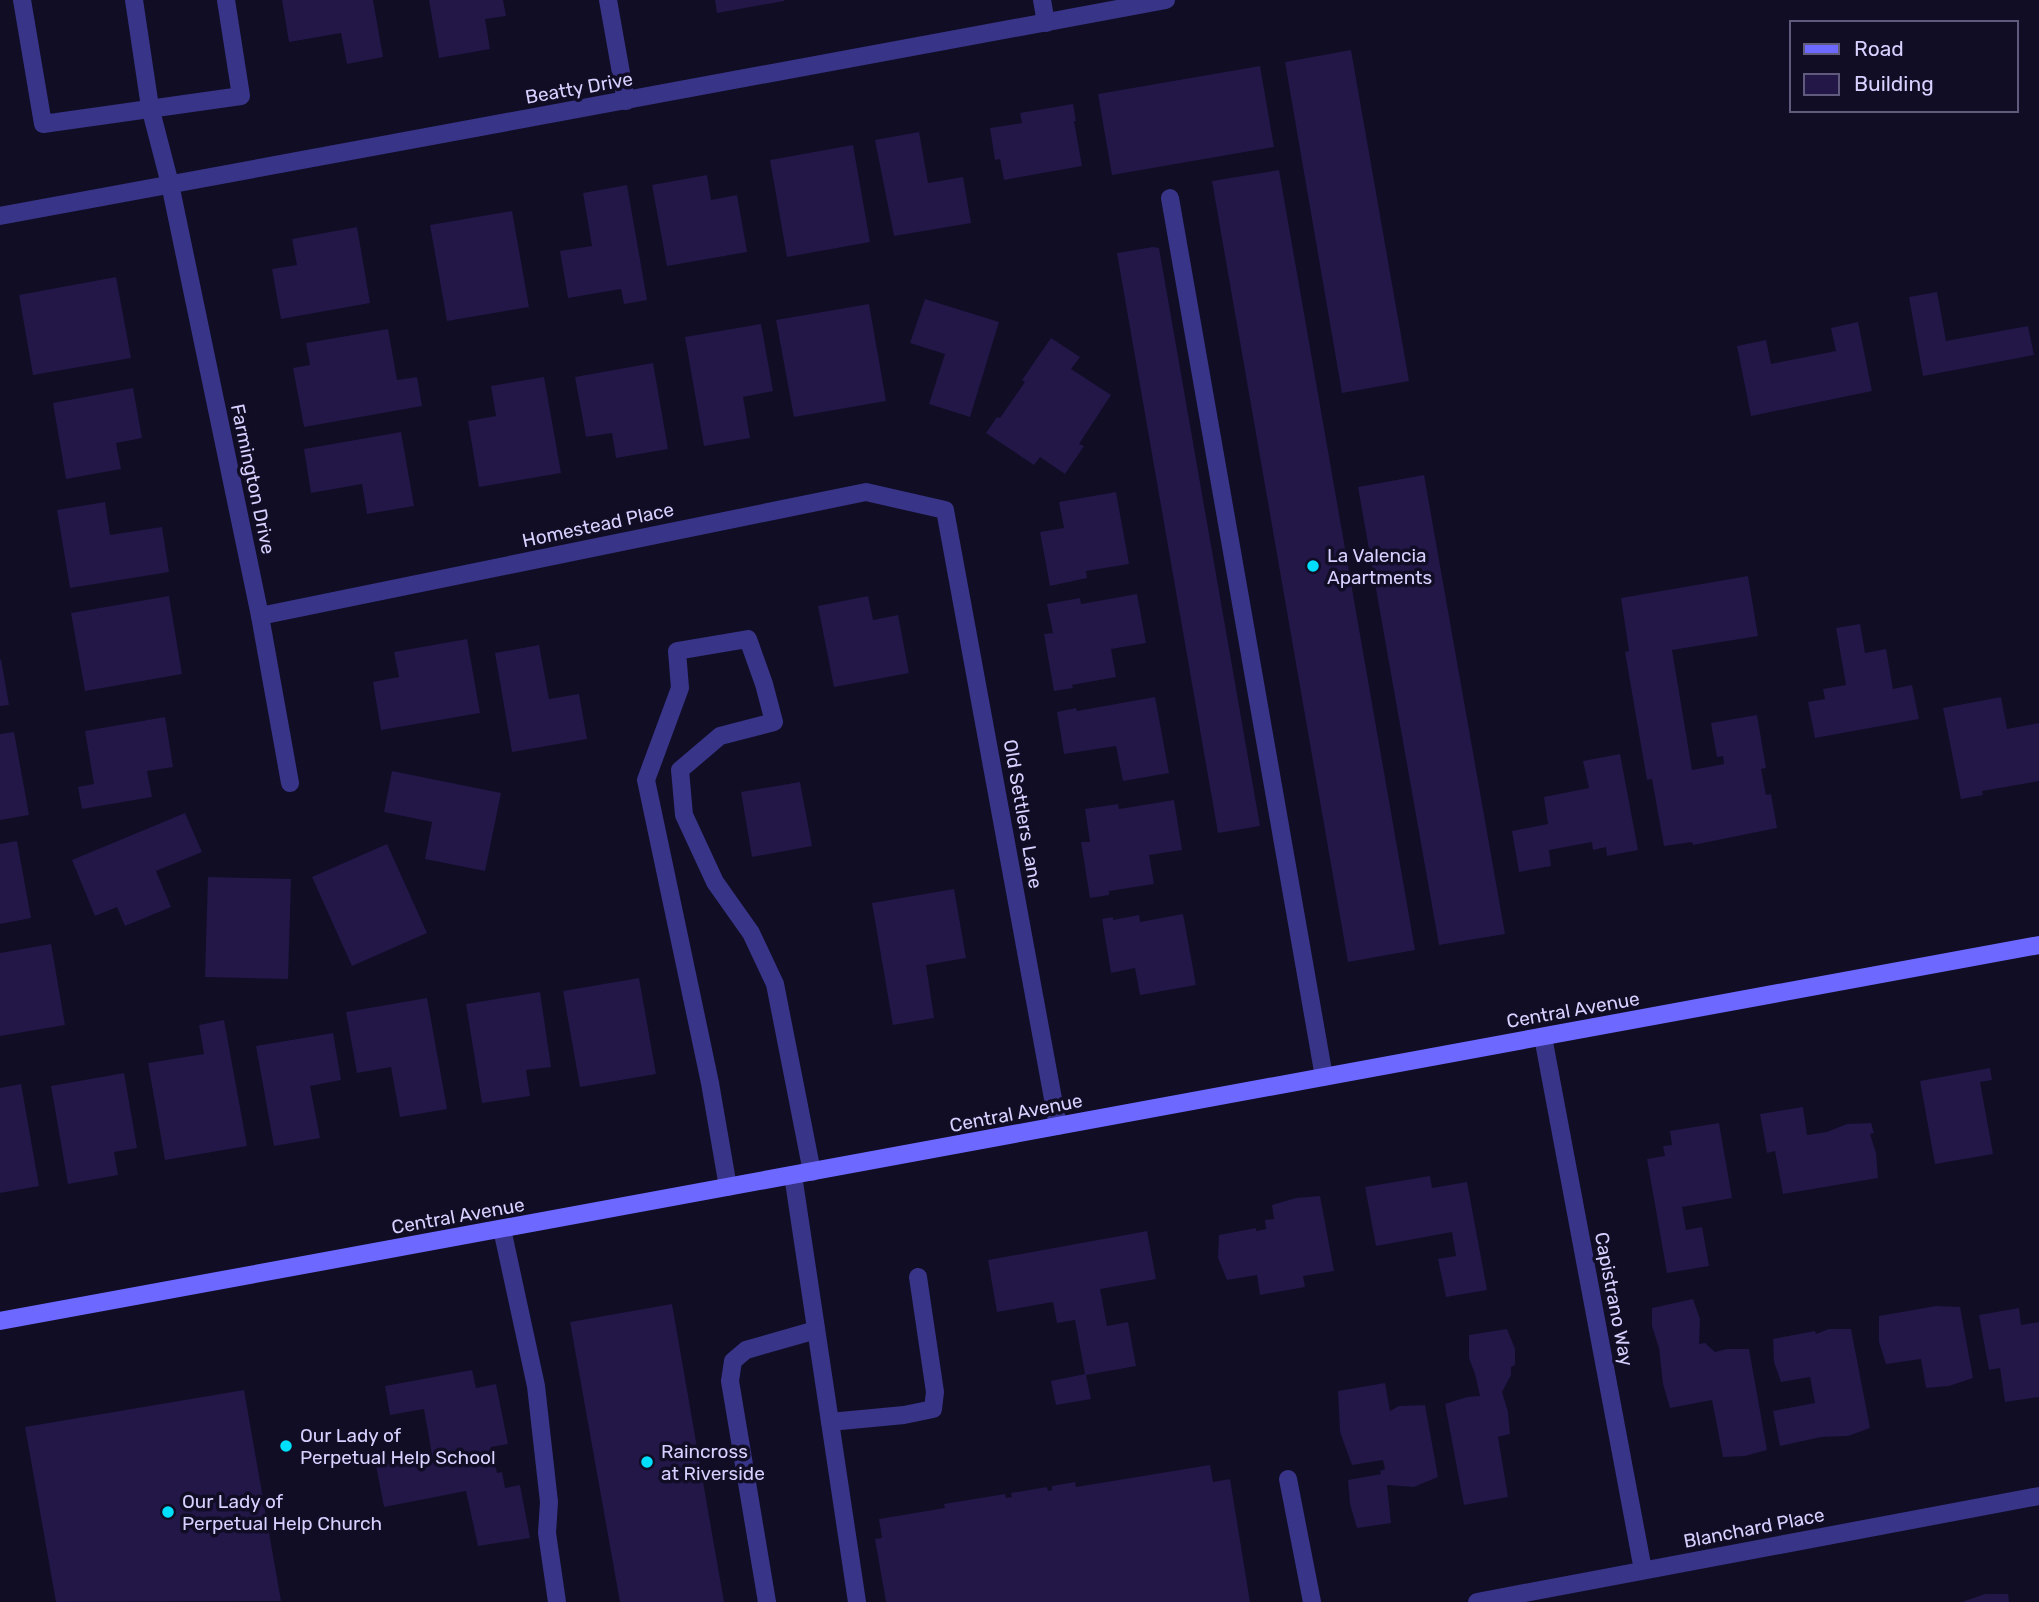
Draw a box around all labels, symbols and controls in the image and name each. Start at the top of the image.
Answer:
legend [1790,21,2018,112]
text: Road [1854,36,1904,61]
street label: Beatty Drive [523,67,635,109]
text: Building [1854,71,1934,96]
street label: Farmington Drive [226,402,280,556]
street label: Homestead Place [520,498,676,552]
place label: La Valencia Apartments [1327,544,1432,589]
marker: La Valencia Apartments [1305,558,1321,574]
street label: Old Settlers Lane [999,738,1047,890]
street label: Central Avenue [1505,987,1641,1033]
street label: Central Avenue [948,1089,1084,1137]
street label: Central Avenue [390,1193,526,1239]
street label: Capistrano Way [1590,1230,1638,1368]
place label: Our Lady of Perpetual Help School [300,1424,496,1469]
marker: Our Lady of Perpetual Help School [278,1438,294,1454]
place label: Raincross at Riverside [661,1440,765,1485]
marker: Raincross at Riverside [639,1454,655,1470]
place label: Our Lady of Perpetual Help Church [182,1490,382,1535]
street label: Blanchard Place [1681,1503,1827,1553]
marker: Our Lady of Perpetual Help Church [160,1504,176,1520]

